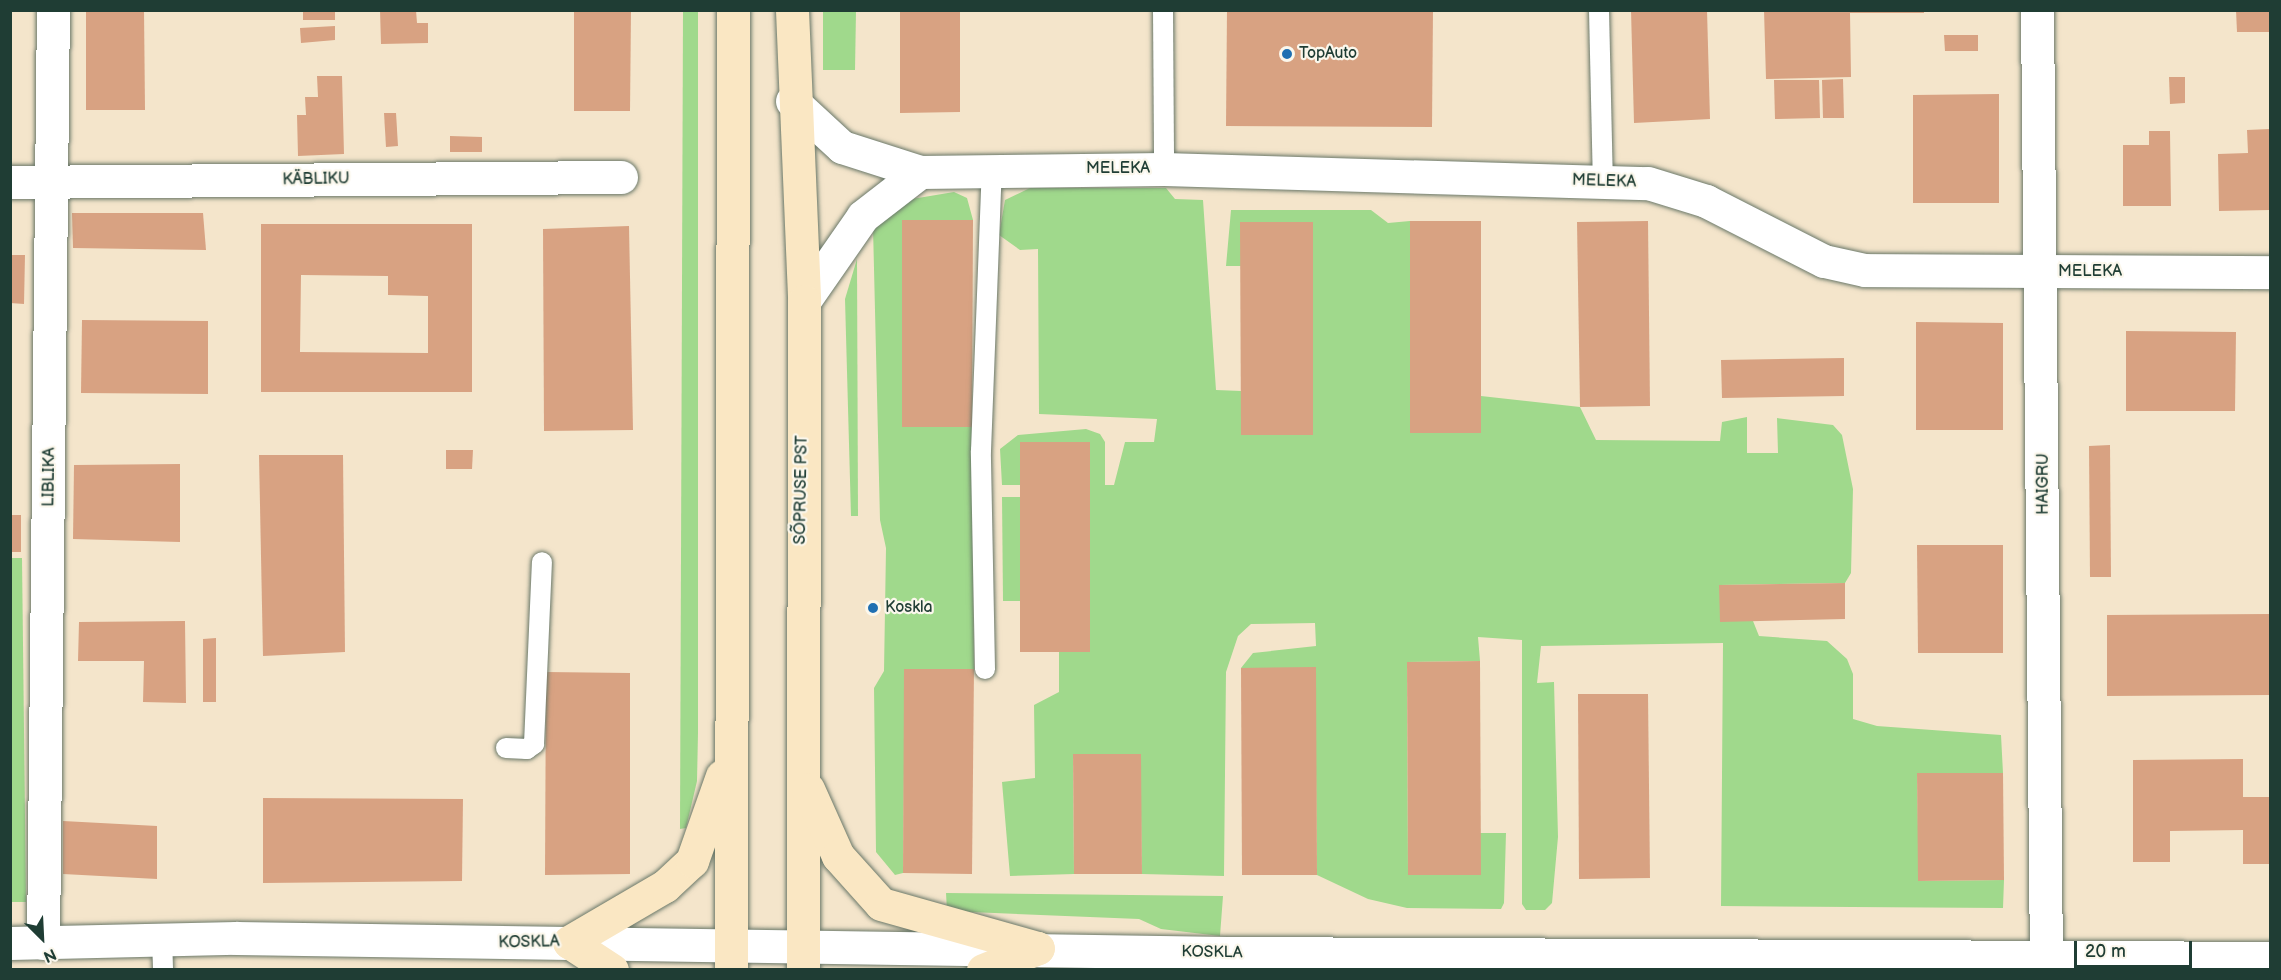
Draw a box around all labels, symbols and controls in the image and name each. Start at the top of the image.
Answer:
place label: TopAuto [1299,44,1357,64]
marker: TopAuto [1280,47,1294,61]
street label: MELEKA [1086,159,1150,179]
street label: KÄBLIKU [282,170,350,190]
street label: MELEKA [1572,171,1636,193]
street label: MELEKA [2058,262,2122,282]
street label: SÕPRUSE PST [791,435,813,545]
street label: LIBLIKA [40,447,60,507]
street label: HAIGRU [2034,453,2054,515]
place label: Koskla [885,598,933,618]
marker: Koskla [866,601,880,615]
north arrow [12,908,72,968]
scale bar [2077,929,2196,967]
street label: KOSKLA [498,933,560,953]
text: 20 m [2085,941,2126,962]
street label: KOSKLA [1181,943,1243,963]
text: N [40,944,59,966]

